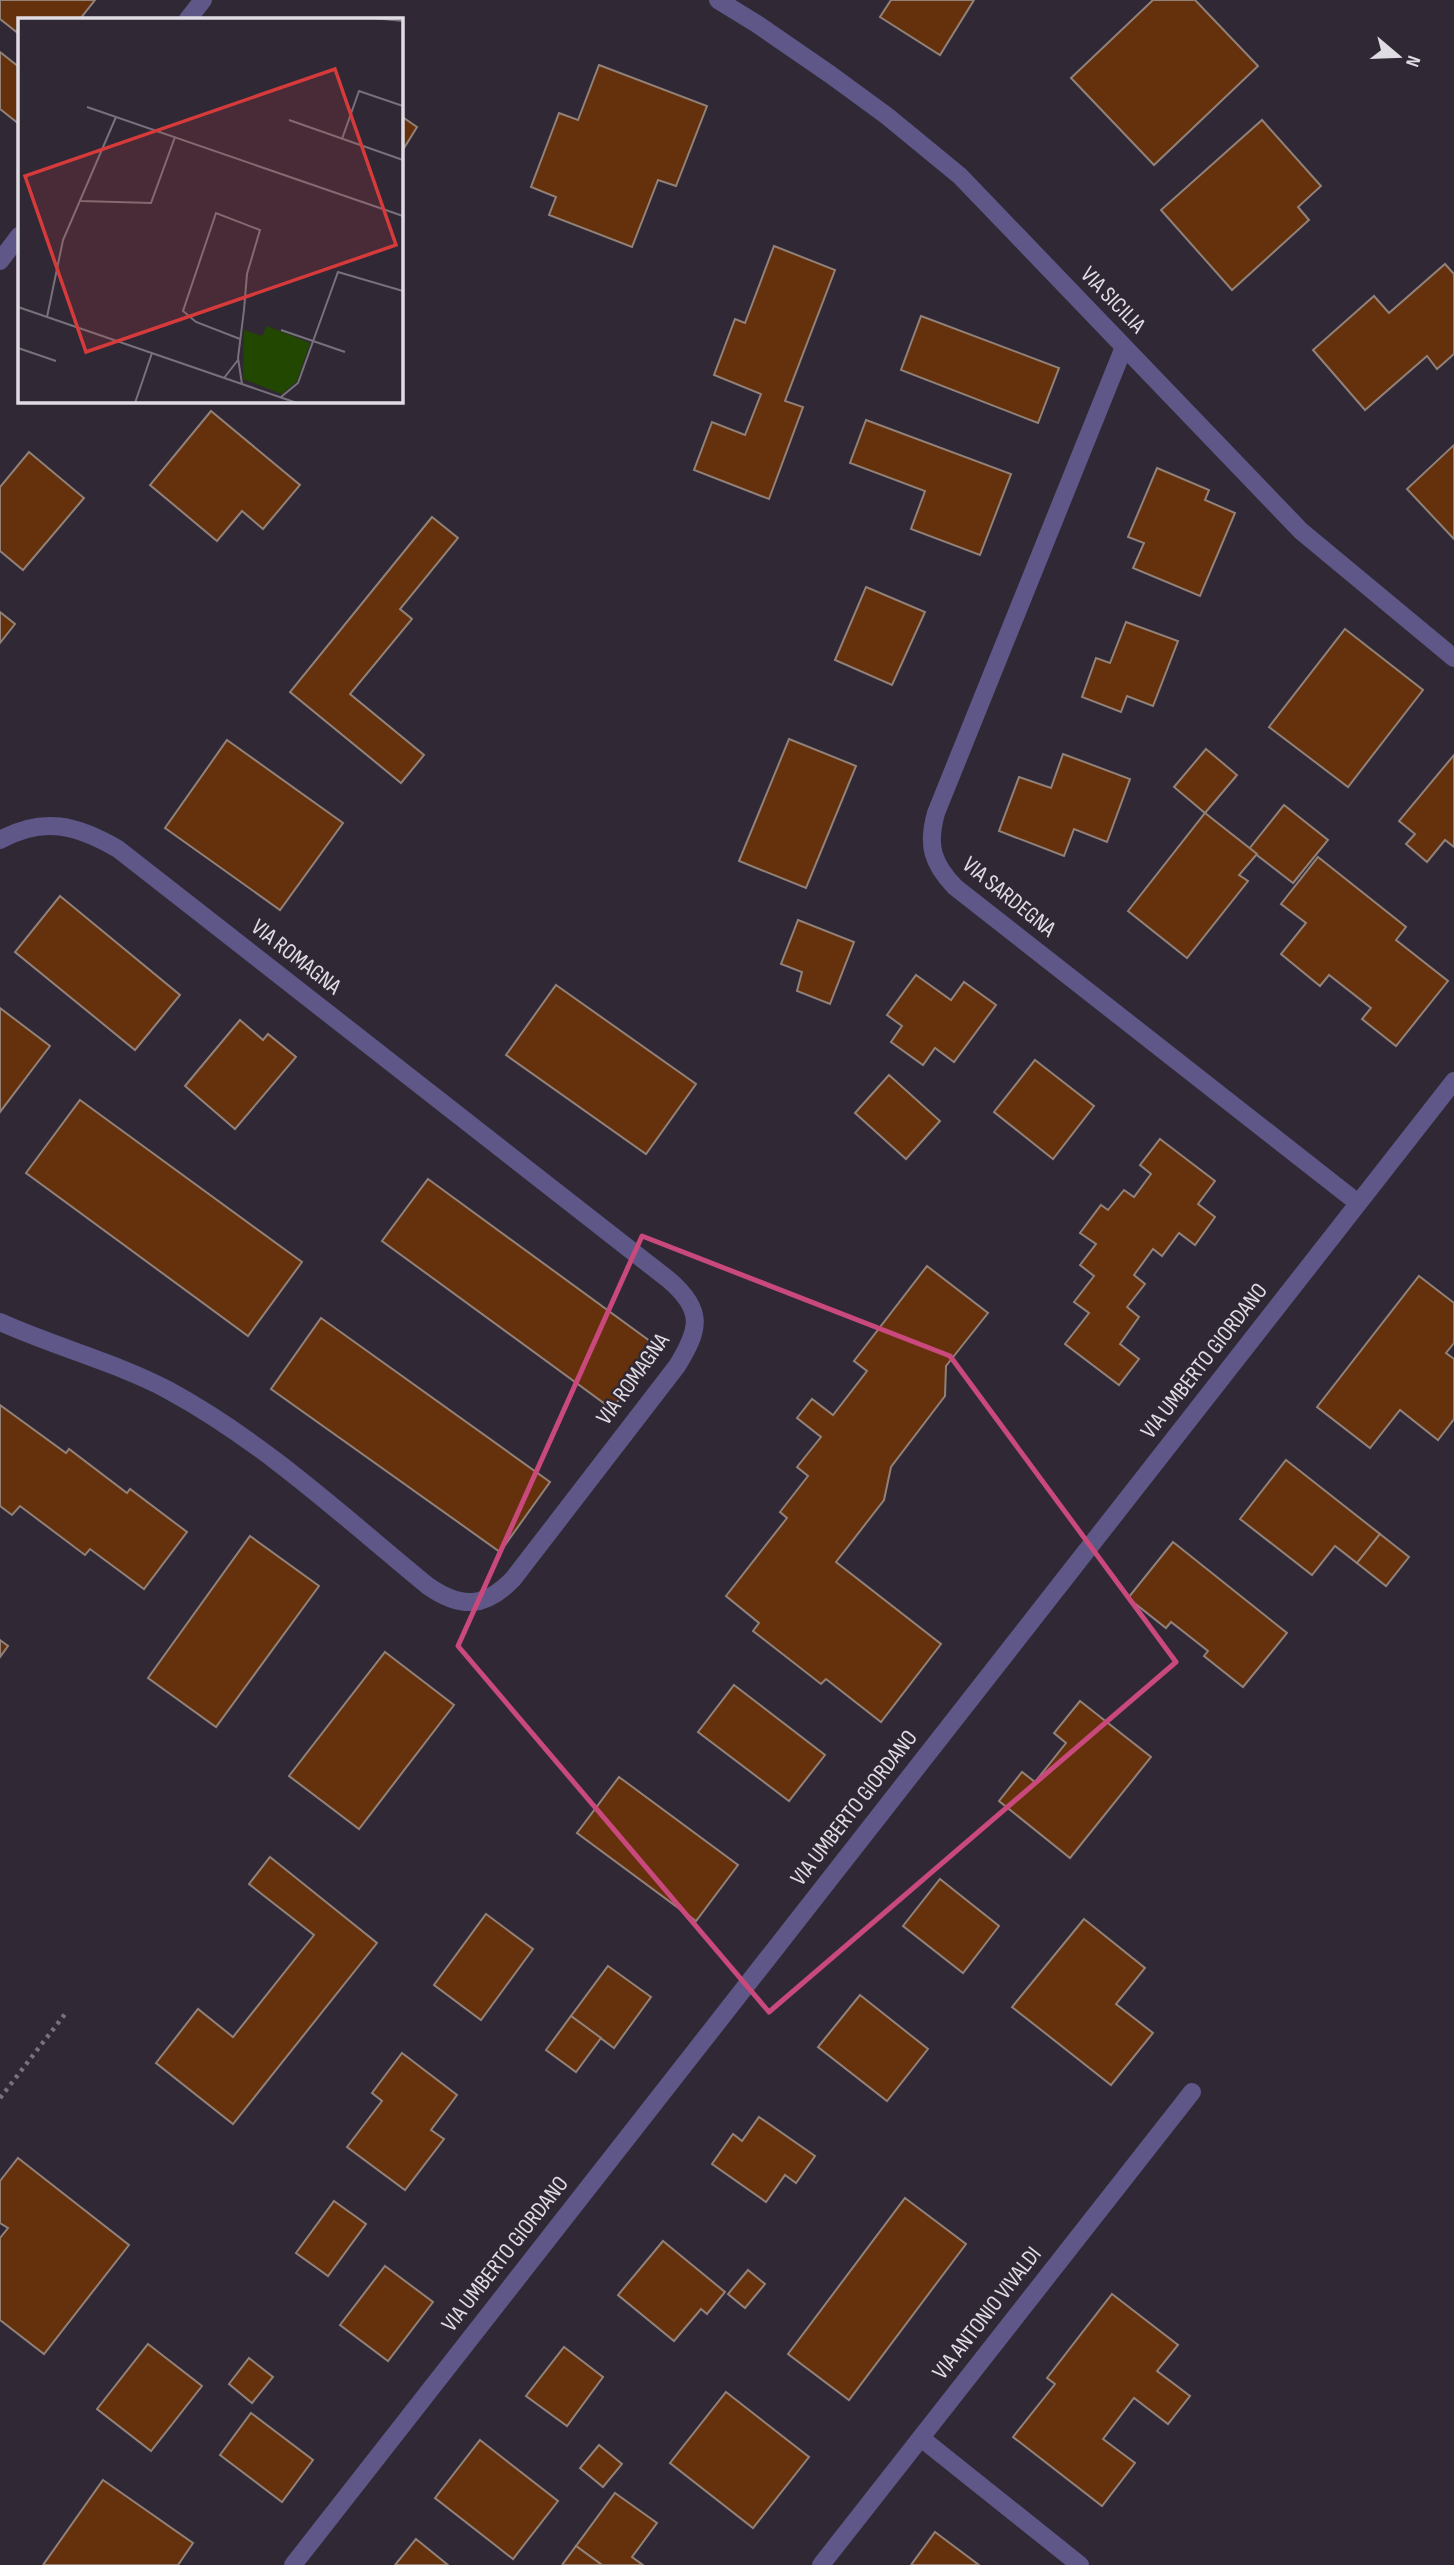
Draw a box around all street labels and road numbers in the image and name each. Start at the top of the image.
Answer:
street label: VIA SICILIA [1075,261,1152,339]
street label: VIA SARDEGNA [957,851,1062,943]
street label: VIA ROMAGNA [245,913,347,1001]
street label: VIA UMBERTO GIORDANO [1135,1278,1273,1444]
street label: VIA ROMAGNA [590,1327,676,1430]
street label: VIA UMBERTO GIORDANO [785,1725,923,1891]
street label: VIA UMBERTO GIORDANO [436,2171,574,2337]
street label: VIA ANTONIO VIVALDI [926,2241,1048,2385]

